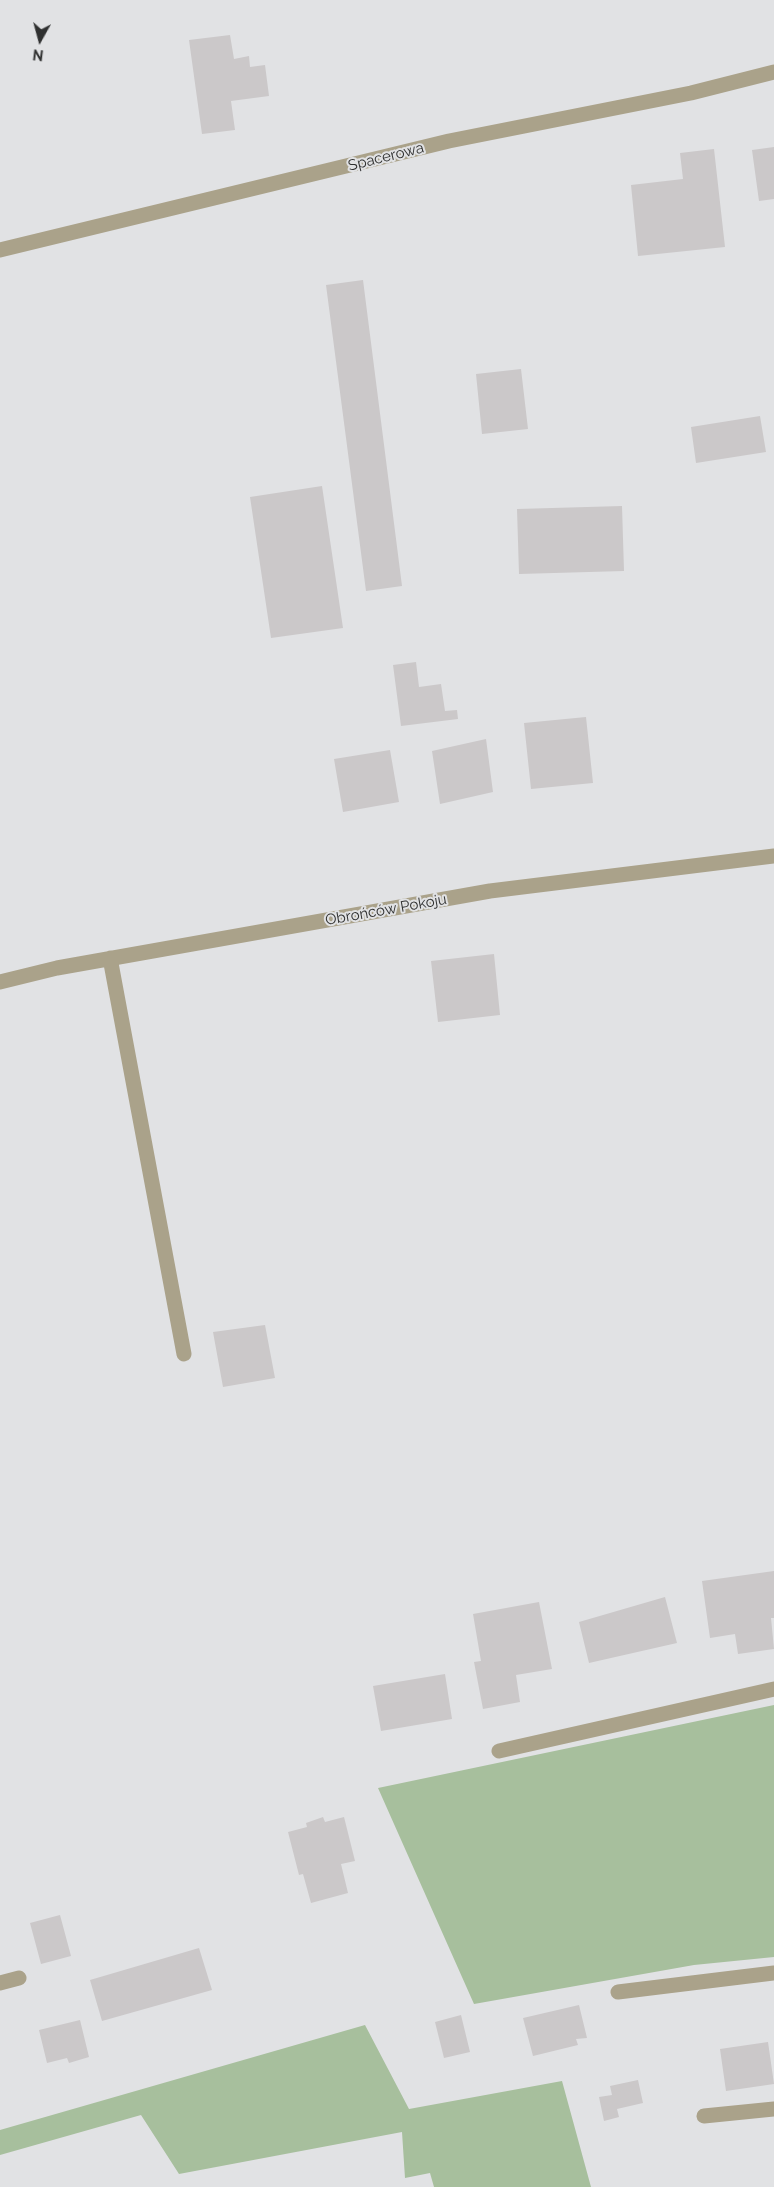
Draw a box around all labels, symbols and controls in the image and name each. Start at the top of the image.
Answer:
north arrow [15,15,65,65]
text: N [32,46,44,63]
street label: Spacerowa [346,139,426,175]
street label: Obrońców Pokoju [324,890,448,930]

